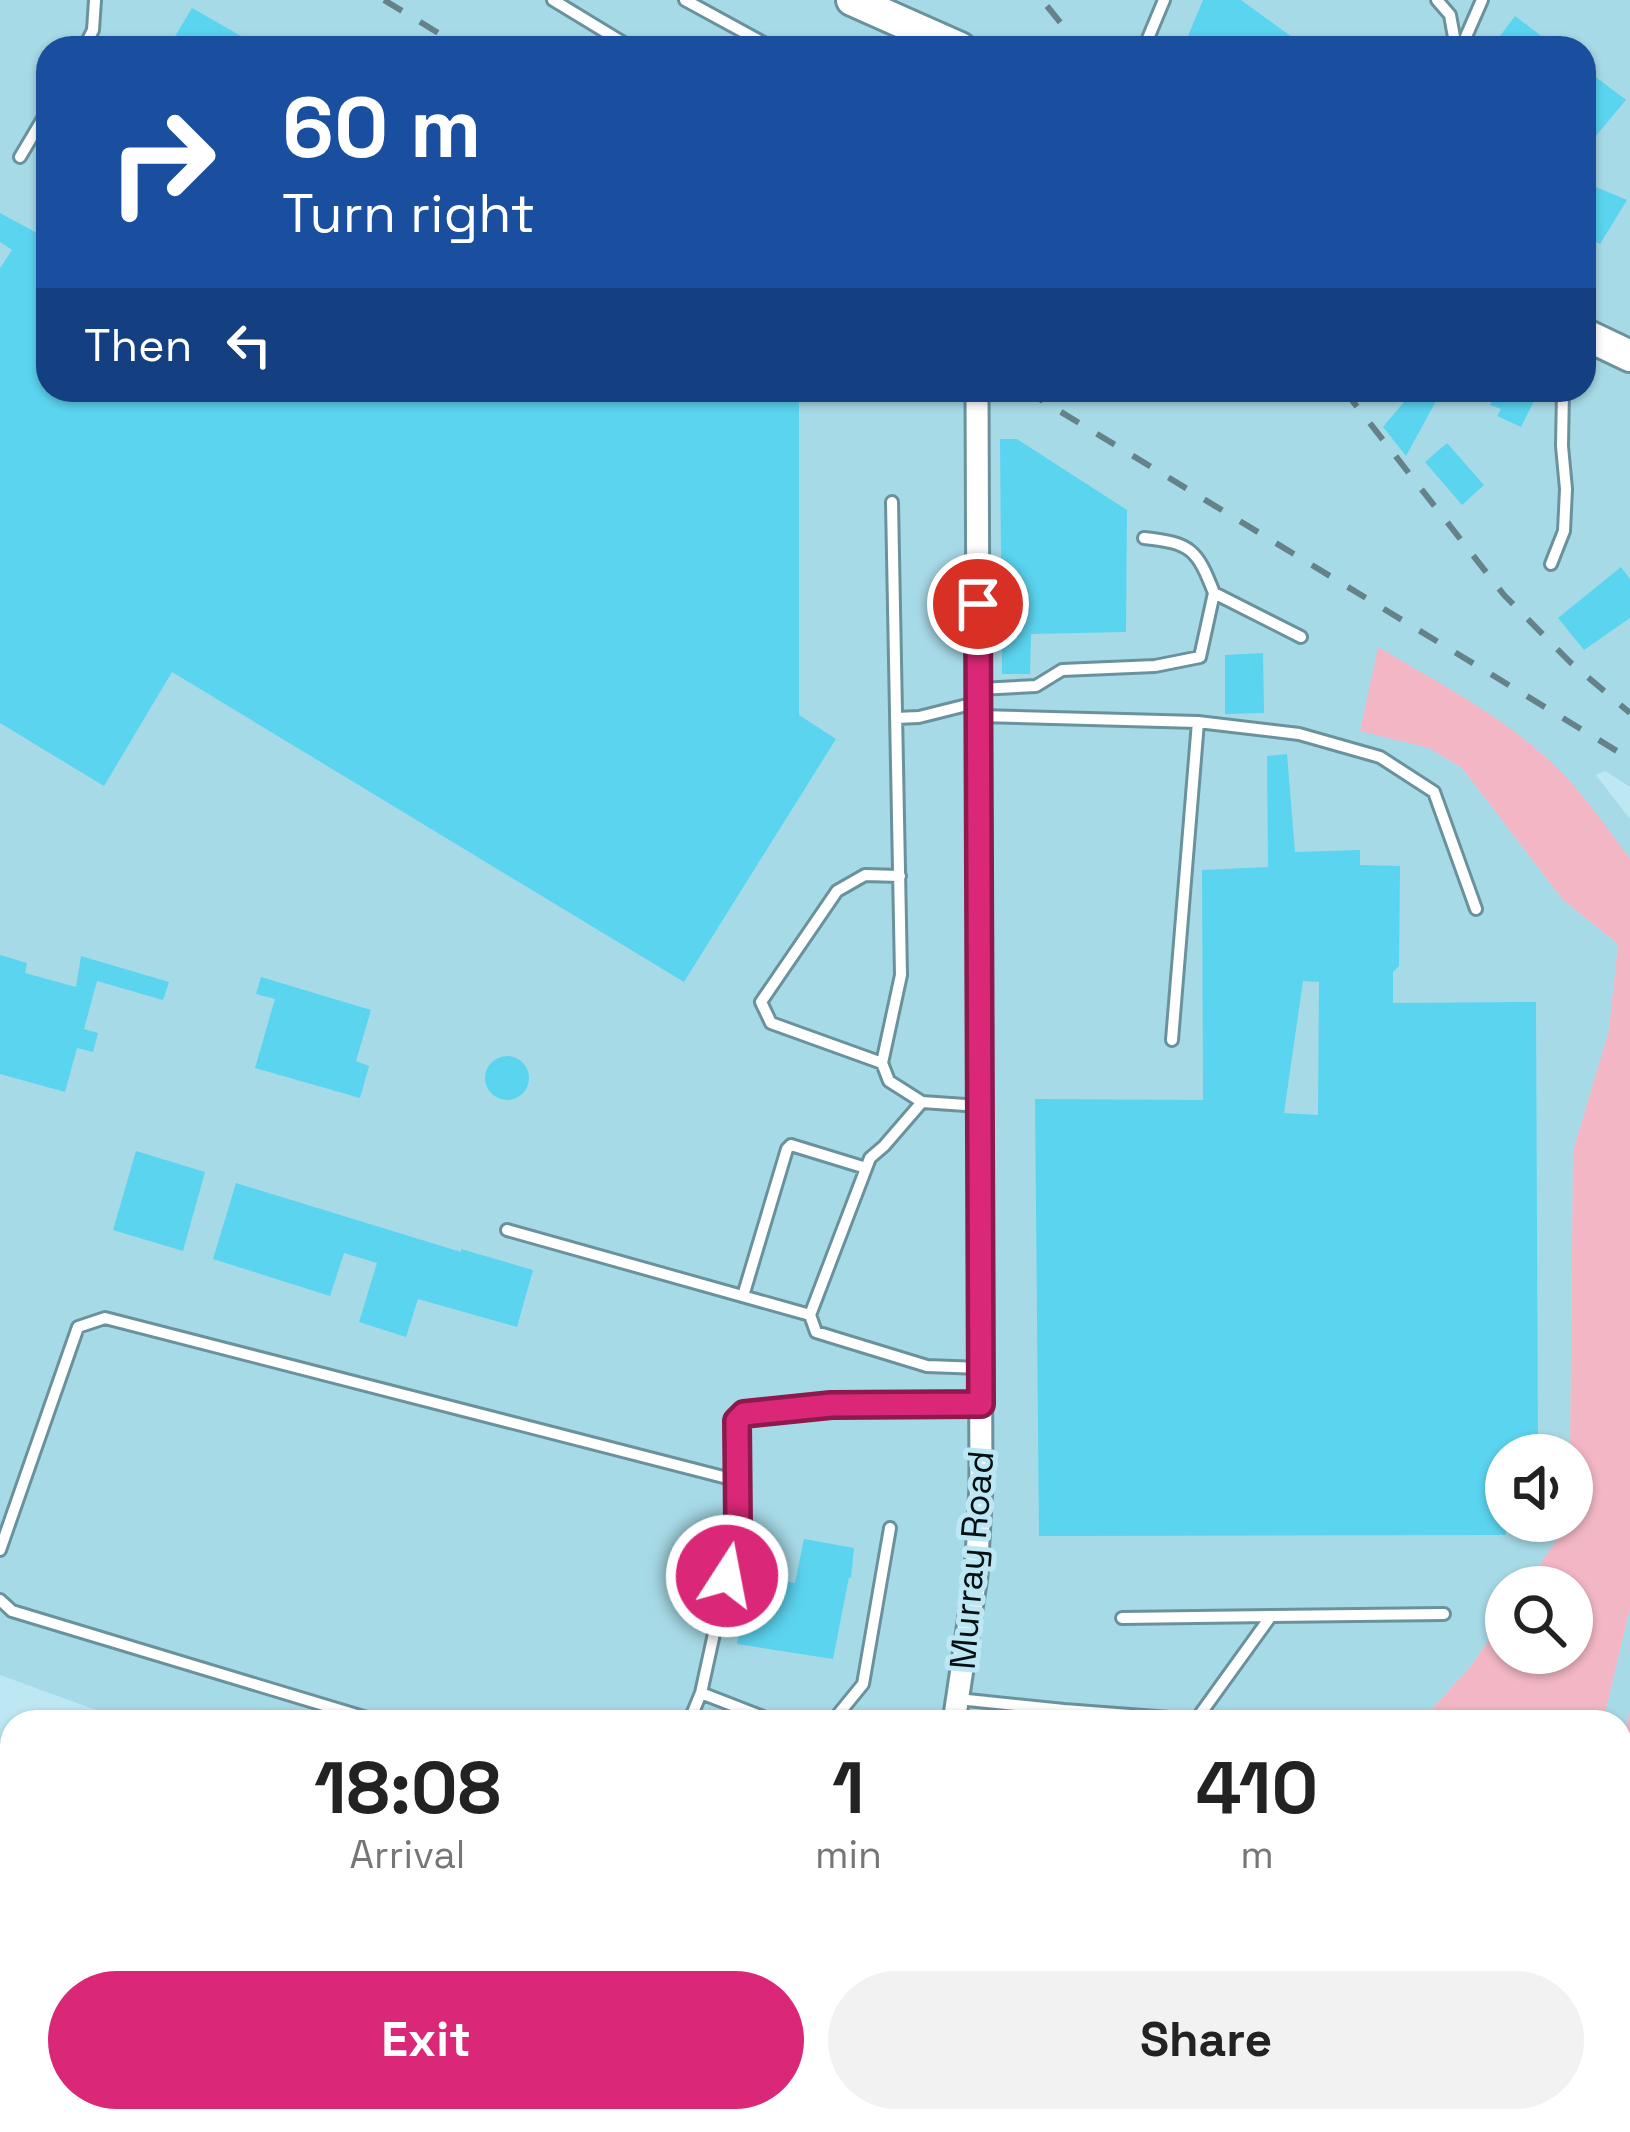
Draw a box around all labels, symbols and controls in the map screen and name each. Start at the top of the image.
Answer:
text: 60 m [282,74,481,182]
icon: right [84,84,240,240]
text: Turn right [282,179,535,248]
icon: left [216,312,282,378]
text: Then [84,317,192,374]
pin [927,553,1029,655]
icon: arrive [945,571,1011,637]
map controls [1485,1434,1593,1674]
button: sound [1485,1434,1593,1542]
street label: Murray Road [940,1449,1004,1671]
position arrow [664,1513,790,1639]
button: search [1485,1566,1593,1674]
text: 18:08 [314,1742,501,1834]
text: 1 [832,1742,865,1834]
text: 410 [1196,1742,1318,1834]
text: Arrival [349,1830,465,1879]
text: min [815,1830,882,1879]
text: m [1240,1830,1274,1879]
button: Exit [48,1971,804,2109]
button: Share [828,1971,1584,2109]

